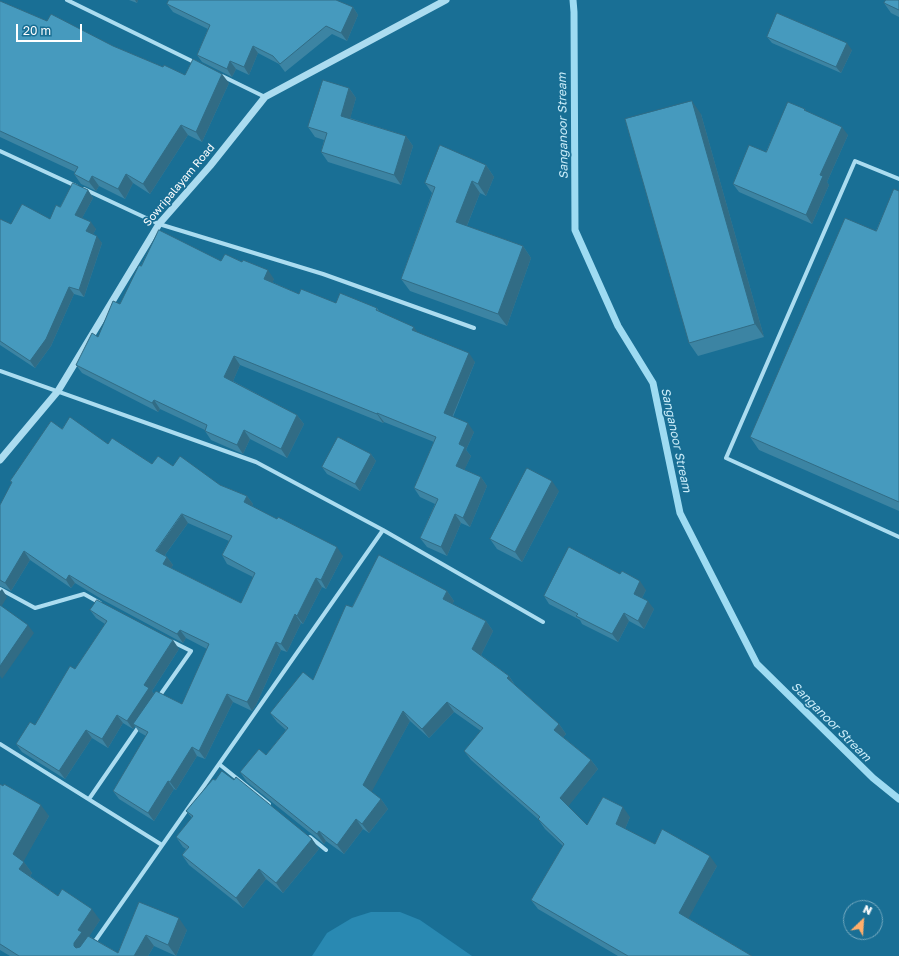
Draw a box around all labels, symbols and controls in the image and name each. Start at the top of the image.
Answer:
scale bar [18,16,84,42]
text: 20 m [23,23,51,38]
water label: Sanganoor Stream [555,73,571,179]
street label: Sowripalayam Road [141,141,217,229]
water label: Sanganoor Stream [658,386,694,494]
water label: Sanganoor Stream [788,679,874,765]
north arrow [843,900,883,940]
text: N [861,902,874,917]

